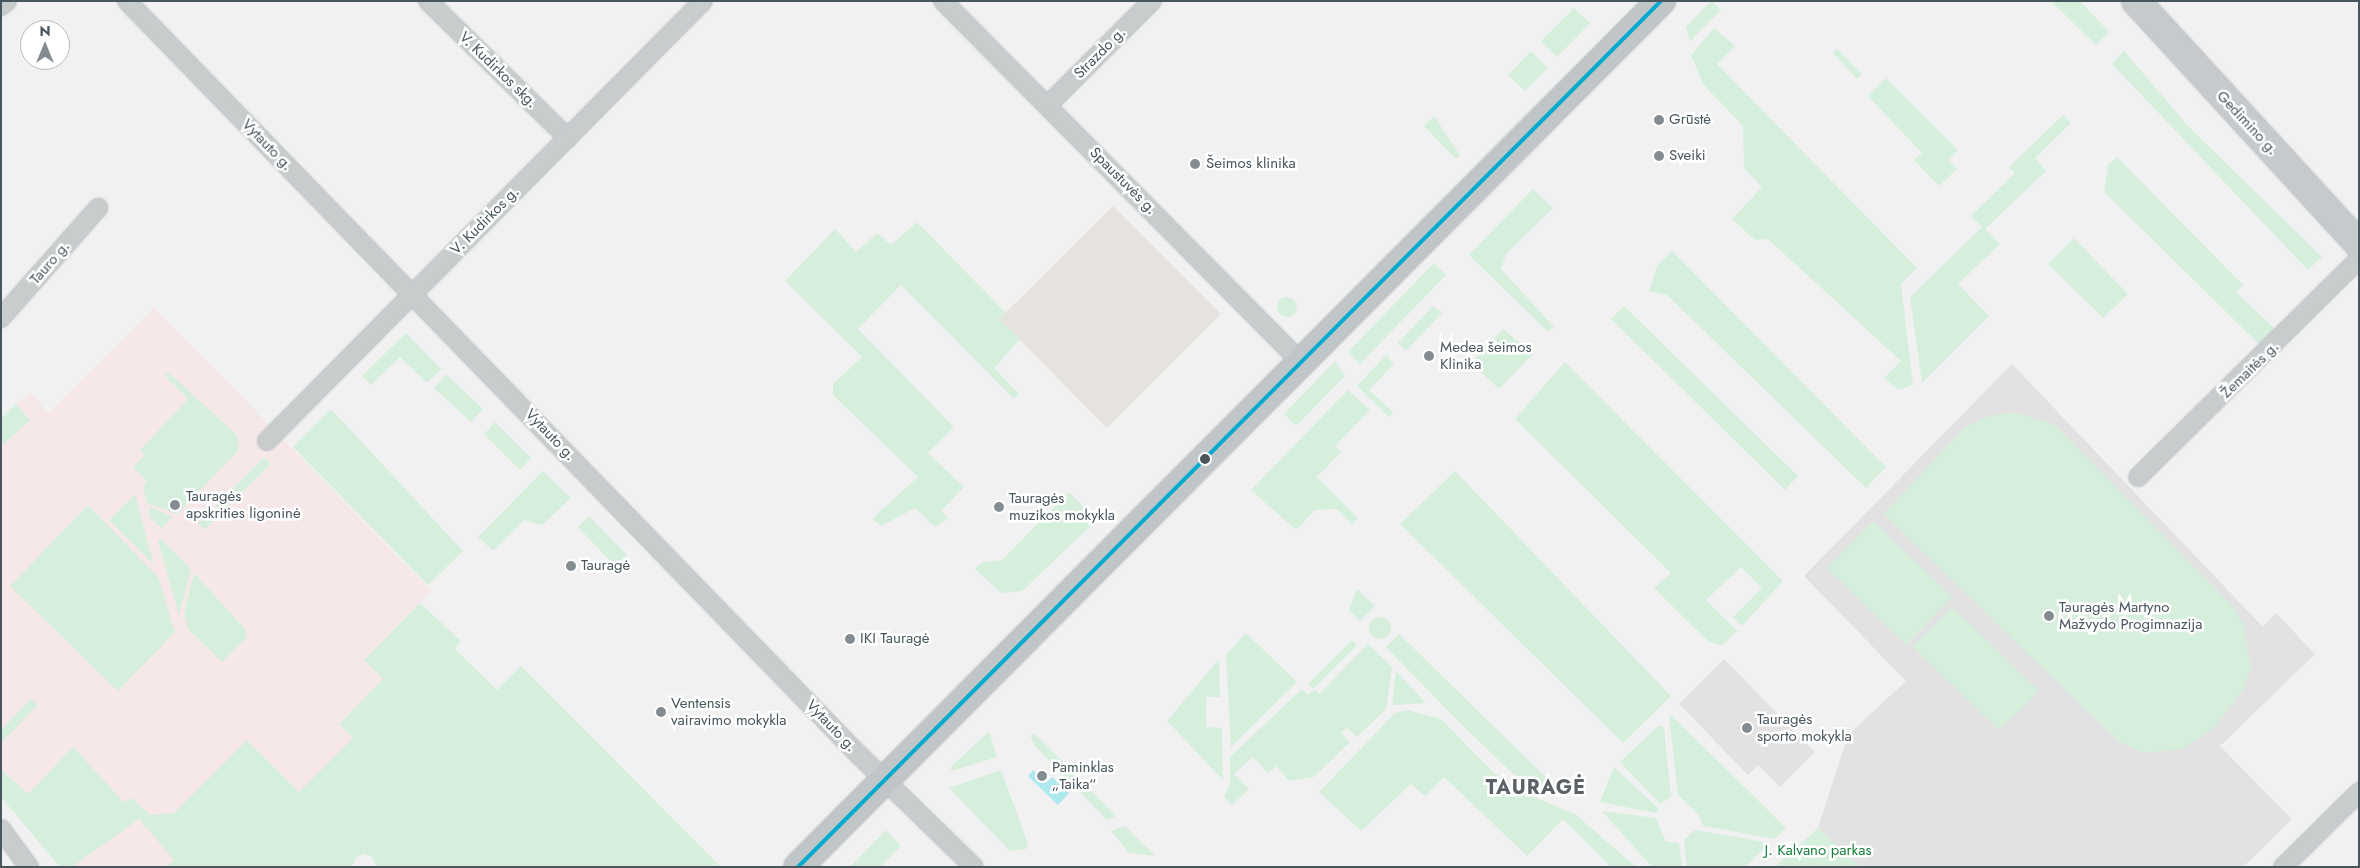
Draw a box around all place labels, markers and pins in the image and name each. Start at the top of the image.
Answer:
place label: Grūstė [1669,111,1711,129]
marker: Grūstė [1653,114,1665,126]
place label: Sveiki [1669,147,1706,165]
marker: Sveiki [1653,150,1665,162]
place label: Šeimos klinika [1206,155,1296,173]
marker: Šeimos klinika [1188,157,1202,171]
place label: Medea šeimos Klinika [1440,338,1531,373]
marker: Medea šeimos Klinika [1422,349,1436,363]
unlabelled marker [1200,454,1210,464]
place label: Tauragės apskrities ligoninė [186,487,301,522]
place label: Tauragės muzikos mokykla [1009,489,1115,524]
marker: Tauragės apskrities ligoninė [168,498,182,512]
marker: Tauragės muzikos mokykla [993,501,1005,513]
place label: Tauragė [581,557,630,575]
marker: Tauragė [565,560,577,572]
place label: Tauragės Martyno Mažvydo Progimnazija [2059,598,2202,633]
marker: Tauragės Martyno Mažvydo Progimnazija [2043,610,2055,622]
place label: IKI Tauragė [860,630,930,648]
marker: IKI Tauragė [844,633,856,645]
place label: Ventensis vairavimo mokykla [671,694,786,729]
marker: Ventensis vairavimo mokykla [655,706,667,718]
place label: Tauragės sporto mokykla [1757,710,1852,745]
marker: Tauragės sporto mokykla [1741,722,1753,734]
place label: Paminklas „Taika“ [1052,758,1114,793]
marker: Paminklas „Taika“ [1036,770,1048,782]

